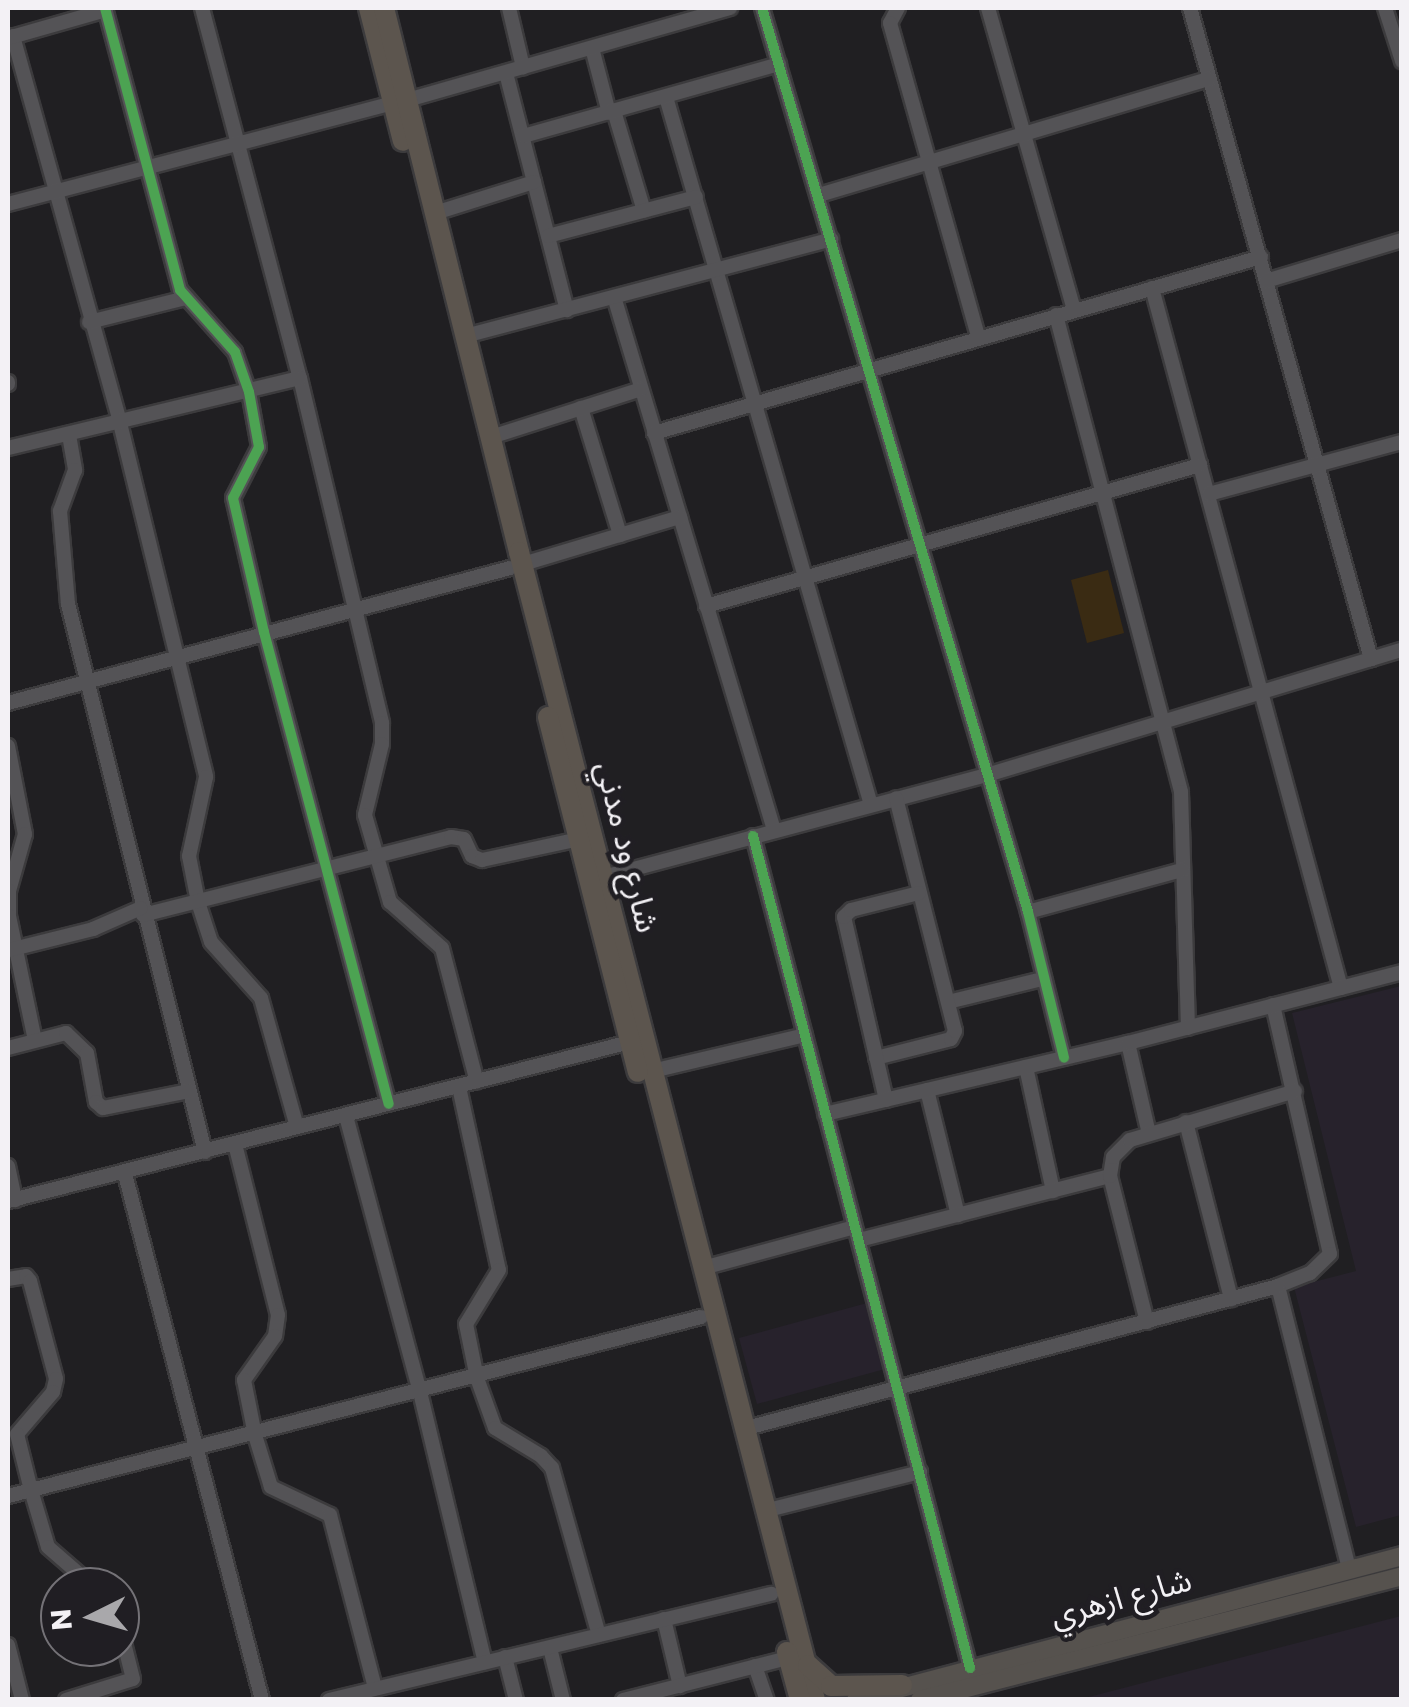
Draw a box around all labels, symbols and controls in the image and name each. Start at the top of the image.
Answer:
street label: شارع ود مدني [587,757,667,937]
street label: شارع ازهري [1046,1561,1196,1635]
north arrow [40,1567,140,1667]
text: N [41,1607,82,1632]

